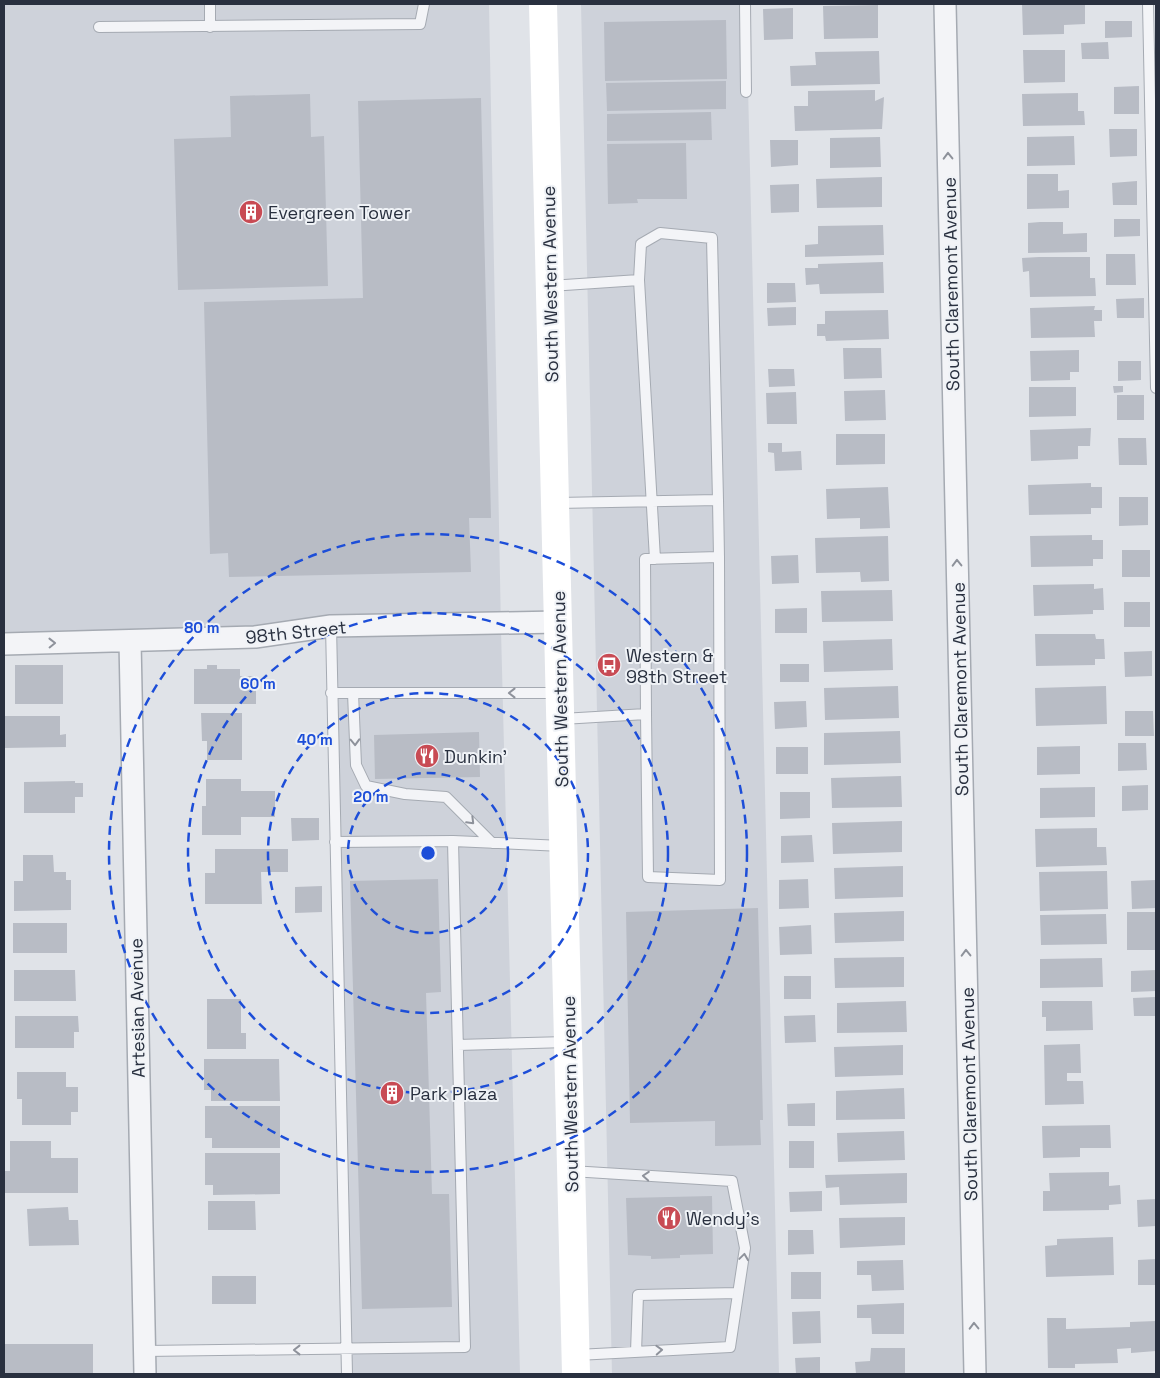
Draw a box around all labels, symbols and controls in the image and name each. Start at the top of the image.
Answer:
one-way arrow [943,152,954,160]
street label: South Claremont Avenue [938,177,964,391]
street label: South Western Avenue [537,185,563,383]
building icon: Evergreen Tower [238,199,264,225]
place label: Evergreen Tower [268,201,411,224]
one-way arrow [952,559,962,566]
street label: South Claremont Avenue [947,582,973,796]
street label: South Western Avenue [547,590,573,788]
street label: 98th Street [244,615,348,649]
text: 80 m [184,618,220,637]
one-way arrow [49,638,57,648]
place label: Western & 98th Street [626,644,727,688]
bus stop icon: Western & 98th Street [596,652,622,678]
text: 60 m [240,674,276,693]
one-way arrow [507,688,515,698]
text: 40 m [297,730,333,749]
one-way arrow [350,738,360,746]
restaurant icon: Dunkin' [414,743,440,769]
place label: Dunkin' [444,745,507,768]
text: 20 m [353,787,389,806]
one-way arrow [465,815,474,824]
centre of rings [419,844,437,862]
street label: Artesian Avenue [124,938,150,1078]
one-way arrow [961,949,971,956]
street label: South Claremont Avenue [956,987,982,1201]
street label: South Western Avenue [557,995,583,1193]
building icon: Park Plaza [379,1080,405,1106]
place label: Park Plaza [410,1082,497,1105]
one-way arrow [642,1170,650,1181]
restaurant icon: Wendy's [656,1205,682,1231]
place label: Wendy's [686,1207,760,1230]
one-way arrow [738,1252,748,1261]
one-way arrow [969,1321,979,1329]
one-way arrow [293,1345,301,1355]
one-way arrow [656,1345,664,1356]

